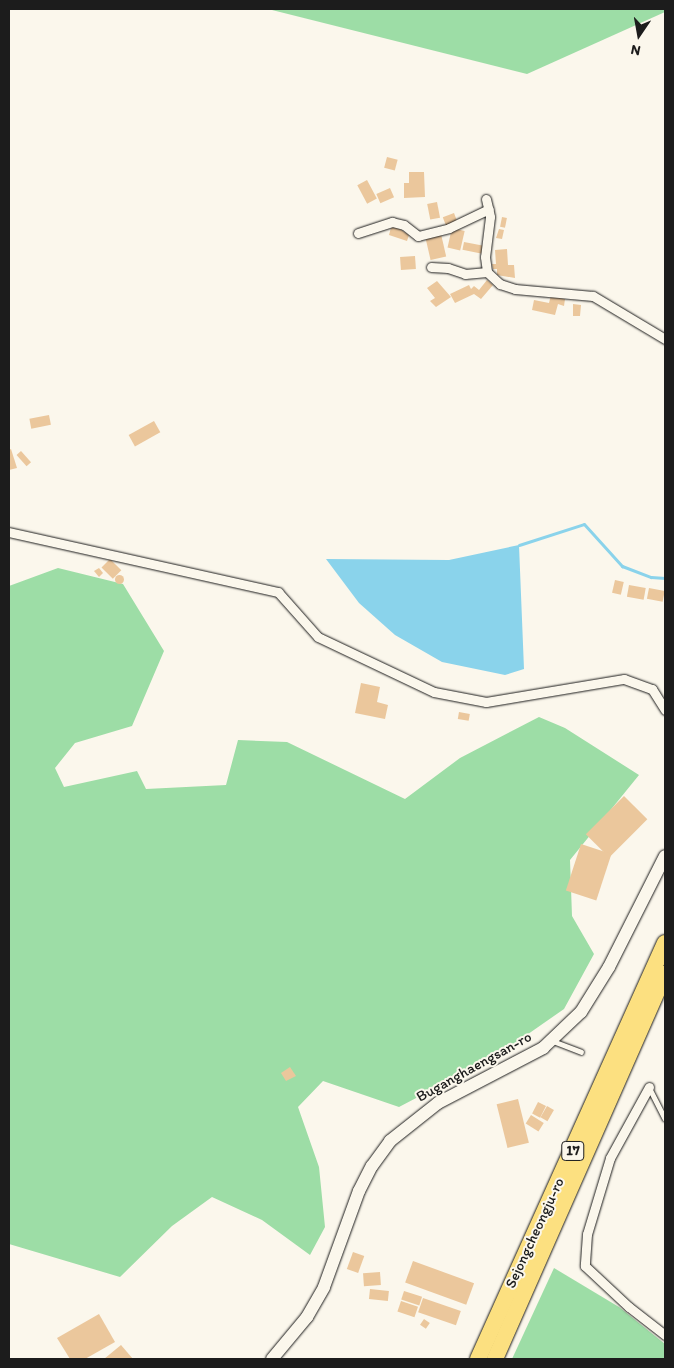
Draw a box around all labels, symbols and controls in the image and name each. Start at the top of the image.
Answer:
north arrow [614,10,664,60]
text: N [629,41,642,59]
street label: Buganghaengsan-ro [413,1028,535,1106]
road number: 17 [560,1140,586,1162]
street label: Sejongcheongju-ro [502,1175,568,1291]

